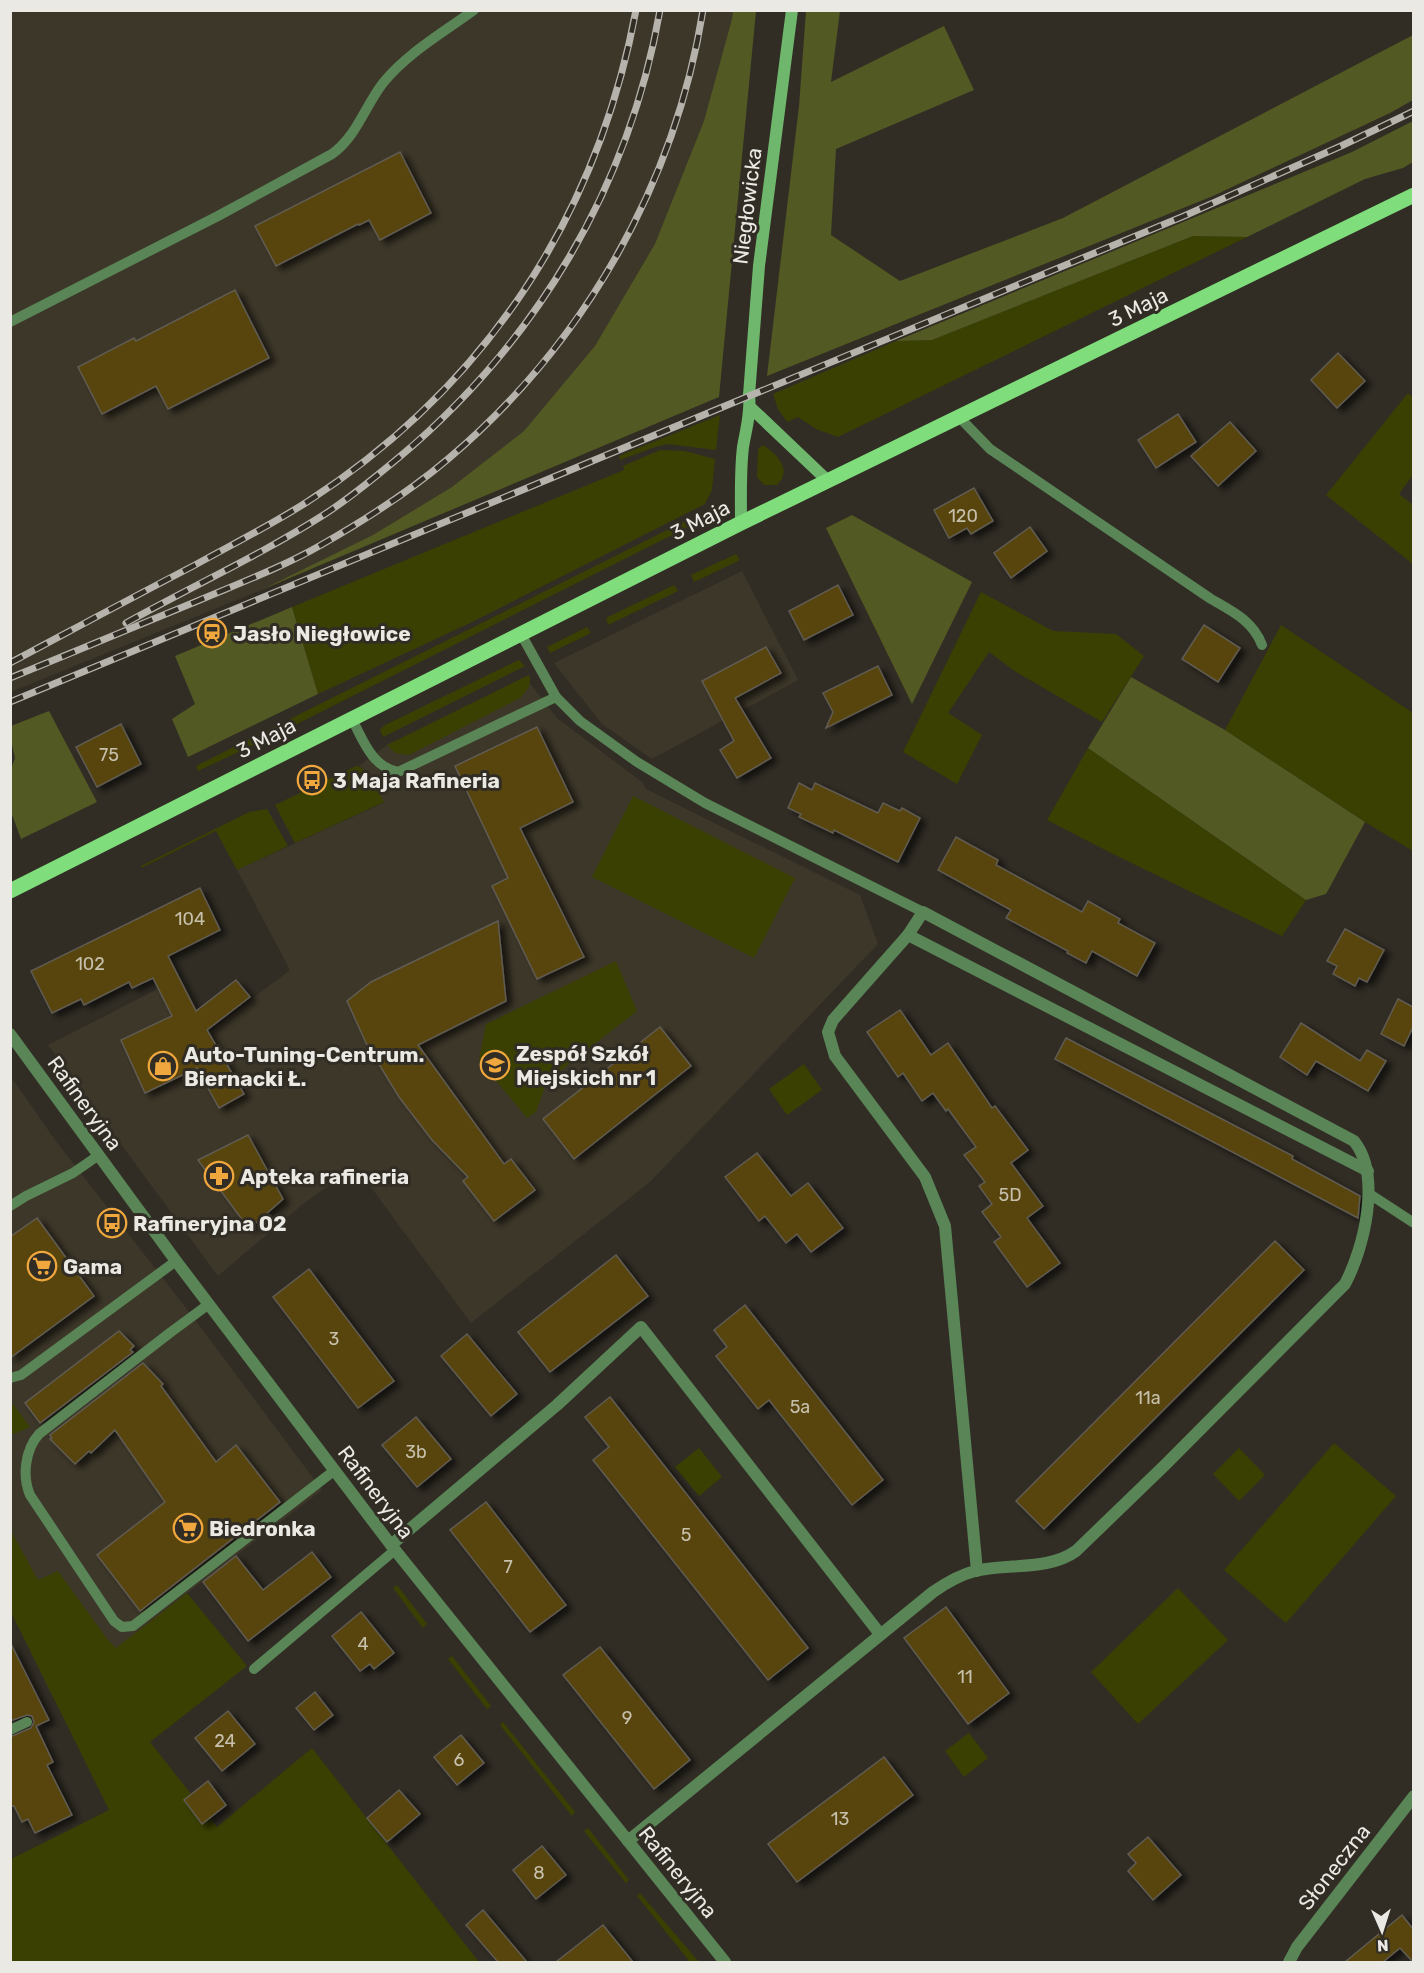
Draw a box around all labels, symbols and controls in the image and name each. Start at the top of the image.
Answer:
street label: Niegłowicka [727,146,767,266]
street label: 3 Maja [1104,282,1172,332]
street label: 3 Maja [666,495,734,545]
house number: 120 [948,505,978,527]
station icon: Jasło Niegłowice [196,617,228,649]
place label: Jasło Niegłowice [233,621,411,646]
street label: 3 Maja [232,713,300,763]
house number: 75 [99,744,119,766]
bus stop icon: 3 Maja Rafineria [296,764,328,796]
place label: 3 Maja Rafineria [333,768,500,793]
house number: 104 [175,908,205,930]
house number: 102 [75,953,105,975]
place label: Zespół Szkół Miejskich nr 1 [516,1041,656,1090]
place label: Auto-Tuning-Centrum. Biernacki Ł. [184,1042,424,1091]
school or university icon: Zespół Szkół Miejskich nr 1 [479,1049,511,1081]
shop icon: Auto-Tuning-Centrum. Biernacki Ł. [147,1050,179,1082]
street label: Rafineryjna [42,1051,128,1155]
pharmacy icon: Apteka rafineria [203,1160,235,1192]
place label: Apteka rafineria [240,1164,409,1189]
house number: 5D [998,1184,1022,1206]
bus stop icon: Rafineryjna 02 [96,1207,128,1239]
place label: Rafineryjna 02 [133,1211,287,1236]
supermarket icon: Gama [26,1250,58,1282]
place label: Gama [63,1254,122,1279]
house number: 3 [329,1328,339,1350]
house number: 11a [1135,1387,1161,1409]
house number: 5a [790,1396,810,1418]
street label: Rafineryjna [333,1440,419,1544]
house number: 3b [405,1441,427,1463]
supermarket icon: Biedronka [172,1512,204,1544]
place label: Biedronka [209,1516,316,1541]
house number: 5 [681,1524,691,1546]
house number: 7 [503,1556,513,1578]
house number: 4 [357,1633,369,1655]
house number: 11 [957,1666,973,1688]
house number: 9 [622,1707,632,1729]
house number: 24 [214,1730,236,1752]
house number: 6 [454,1749,465,1771]
house number: 13 [831,1808,849,1830]
street label: Słoneczna [1293,1819,1375,1915]
street label: Rafineryjna [634,1821,722,1923]
house number: 8 [533,1862,545,1884]
north arrow [1352,1901,1412,1961]
text: N [1377,1936,1389,1955]

